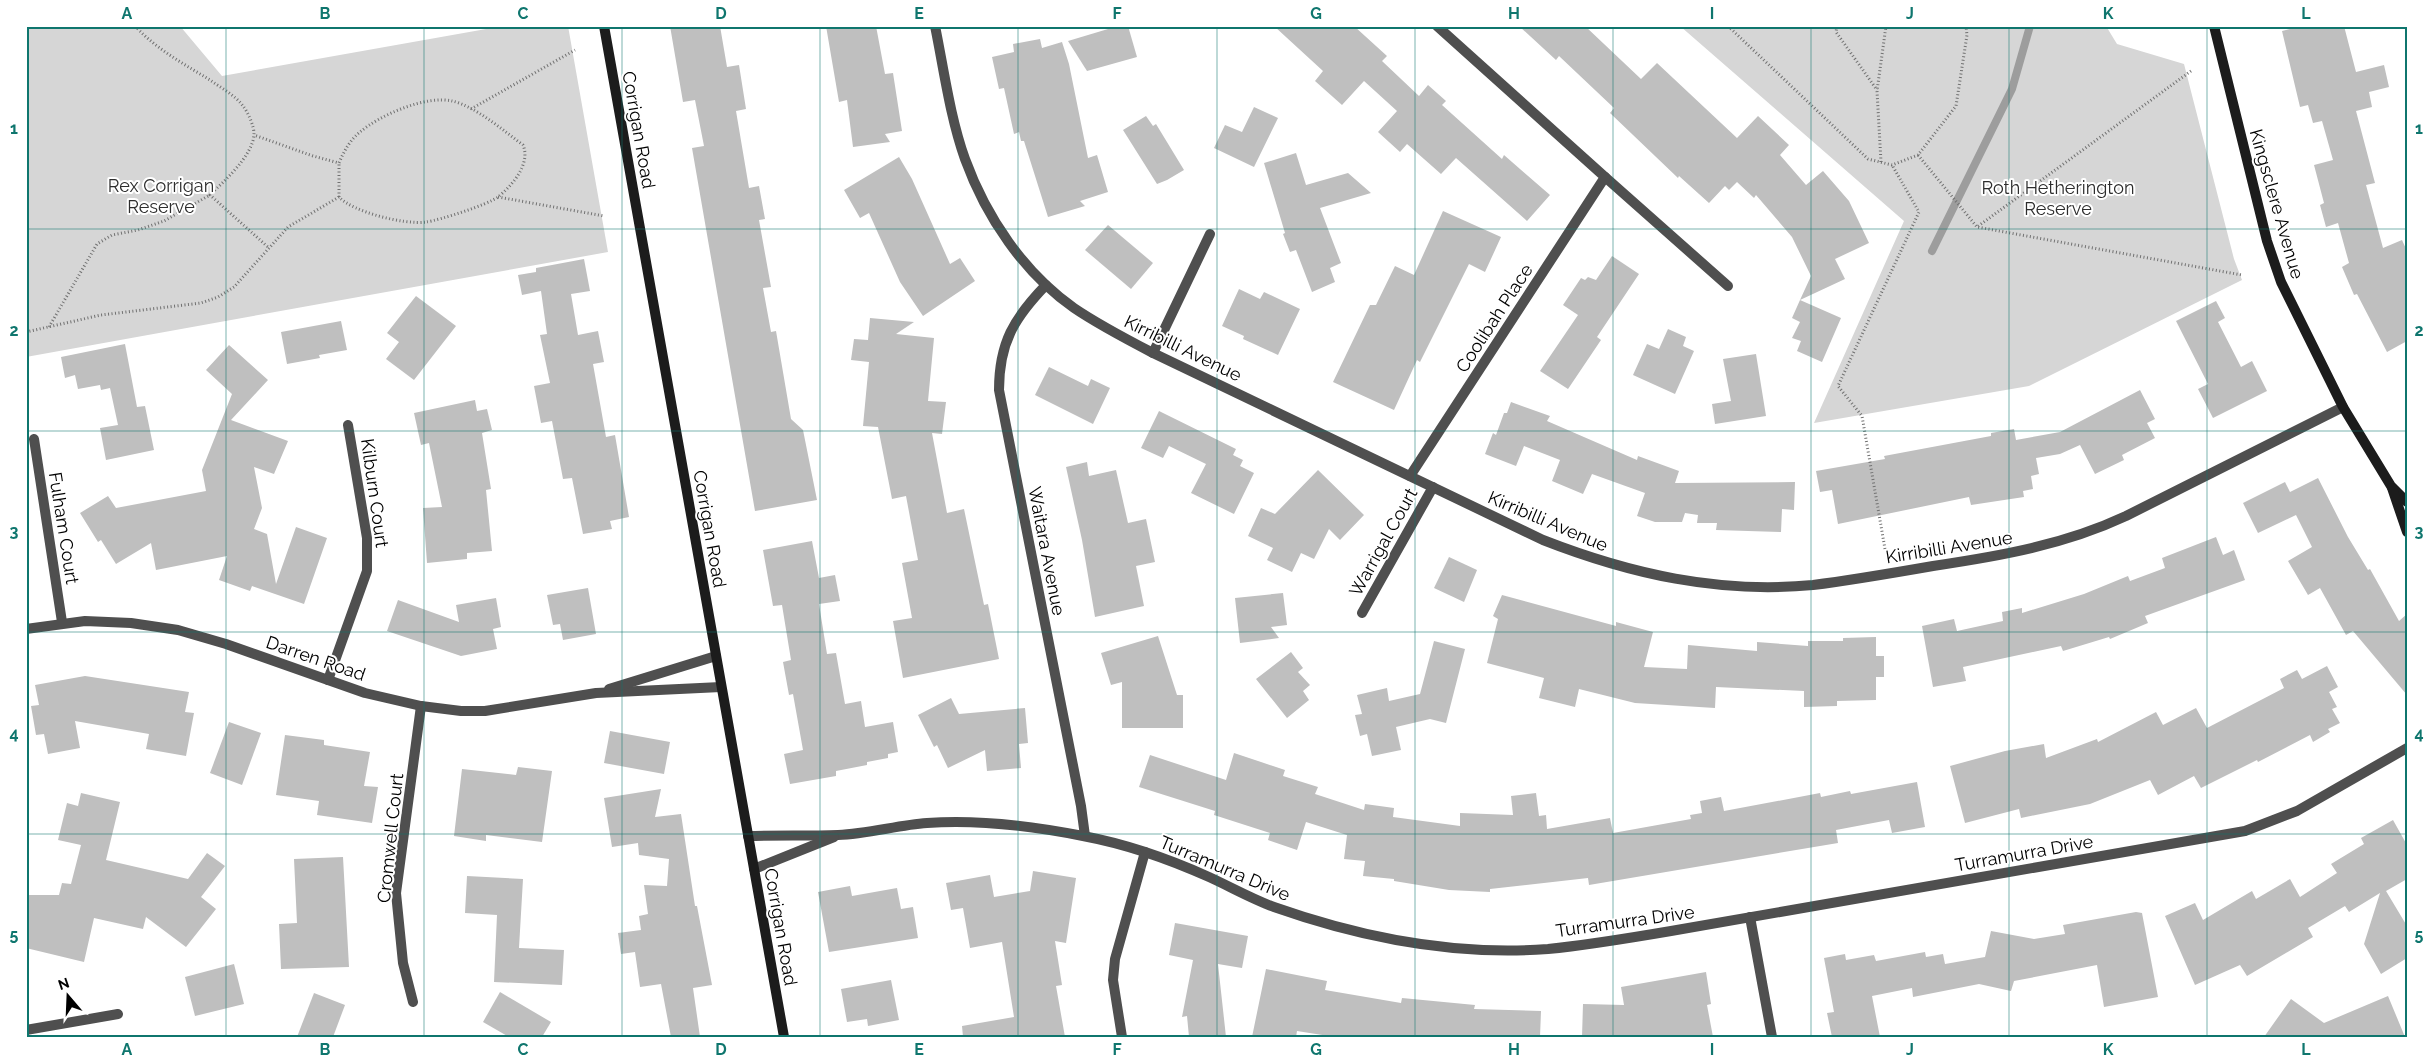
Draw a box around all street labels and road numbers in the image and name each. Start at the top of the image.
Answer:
street label: Corrigan Road [618,70,660,190]
street label: Kingsclere Avenue [2246,127,2309,282]
street label: Coolibah Place [1451,260,1537,376]
street label: Kirribilli Avenue [1121,311,1246,386]
street label: Kilburn Court [357,437,393,549]
street label: Corrigan Road [689,469,731,589]
street label: Fulham Court [45,470,83,586]
street label: Warrigal Court [1345,484,1421,600]
street label: Waitara Avenue [1024,485,1070,618]
street label: Kirribilli Avenue [1485,486,1611,556]
street label: Kirribilli Avenue [1884,527,2014,567]
street label: Darren Road [264,631,368,685]
street label: Cromwell Court [373,772,407,904]
street label: Turramurra Drive [1953,830,2095,875]
street label: Turramurra Drive [1157,831,1294,905]
street label: Corrigan Road [760,867,802,987]
street label: Turramurra Drive [1554,901,1696,941]

